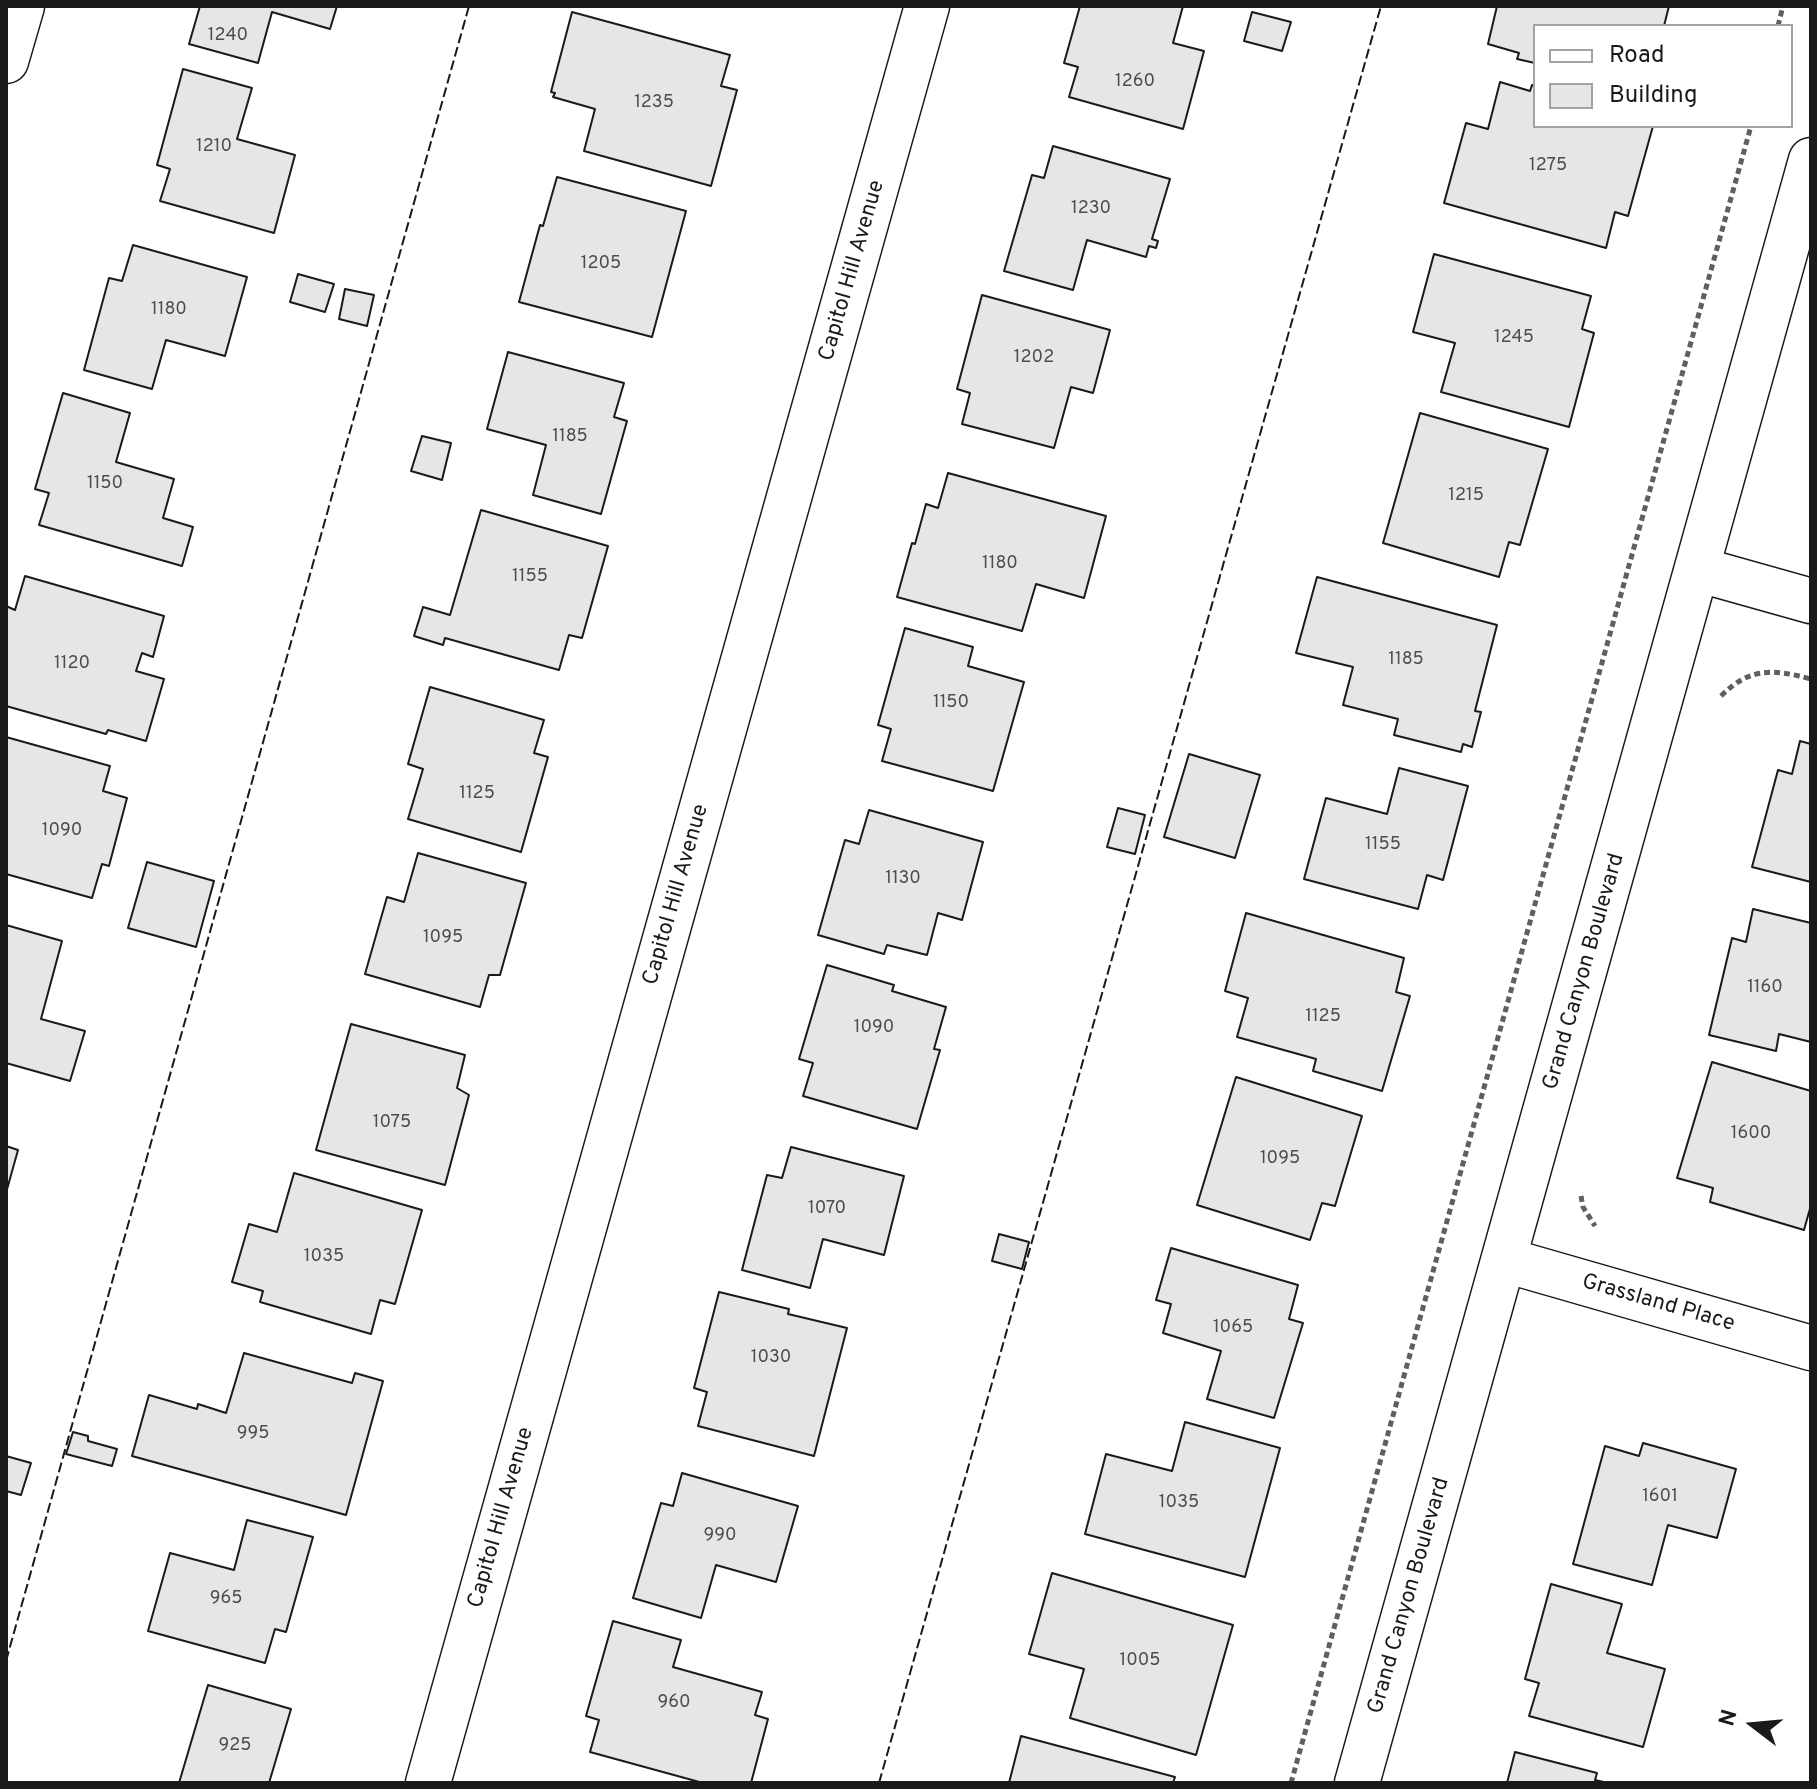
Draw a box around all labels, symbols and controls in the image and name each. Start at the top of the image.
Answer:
legend [1533,24,1793,128]
house number: 1240 [208,25,248,47]
text: Road [1609,41,1665,71]
house number: 1260 [1115,71,1155,93]
text: Building [1609,81,1698,111]
house number: 1235 [634,92,674,114]
house number: 1210 [196,136,232,158]
house number: 1275 [1529,155,1567,177]
street label: Capitol Hill Avenue [815,178,891,364]
house number: 1230 [1071,198,1111,220]
house number: 1205 [581,253,621,275]
house number: 1180 [151,299,187,321]
house number: 1245 [1494,327,1534,349]
house number: 1202 [1014,347,1054,369]
house number: 1185 [552,426,588,448]
house number: 1150 [87,473,123,495]
house number: 1215 [1448,485,1484,507]
house number: 1180 [982,553,1018,575]
house number: 1155 [512,566,548,588]
house number: 1185 [1388,649,1424,671]
house number: 1120 [54,653,90,675]
house number: 1150 [933,692,969,714]
house number: 1125 [459,783,495,805]
street label: Capitol Hill Avenue [639,802,715,988]
house number: 1090 [42,820,82,842]
house number: 1155 [1365,834,1401,856]
street label: Grand Canyon Boulevard [1539,851,1631,1093]
house number: 1130 [885,868,921,890]
house number: 1095 [423,927,463,949]
house number: 1160 [1747,977,1783,999]
house number: 1125 [1305,1006,1341,1028]
house number: 1090 [854,1017,894,1039]
house number: 1075 [373,1112,411,1134]
house number: 1600 [1731,1123,1771,1145]
house number: 1095 [1260,1148,1300,1170]
house number: 1070 [808,1198,846,1220]
house number: 1035 [304,1246,344,1268]
street label: Grassland Place [1578,1270,1738,1338]
house number: 1065 [1213,1317,1253,1339]
house number: 1030 [751,1347,791,1369]
house number: 995 [237,1423,269,1445]
street label: Capitol Hill Avenue [464,1425,540,1611]
street label: Grand Canyon Boulevard [1364,1475,1456,1717]
house number: 1601 [1642,1486,1678,1508]
house number: 1035 [1159,1492,1199,1514]
house number: 990 [704,1525,736,1547]
house number: 965 [210,1588,242,1610]
house number: 1005 [1120,1650,1160,1672]
north arrow [1713,1685,1793,1765]
house number: 960 [657,1692,691,1714]
text: N [1714,1707,1745,1730]
house number: 925 [219,1735,251,1757]

